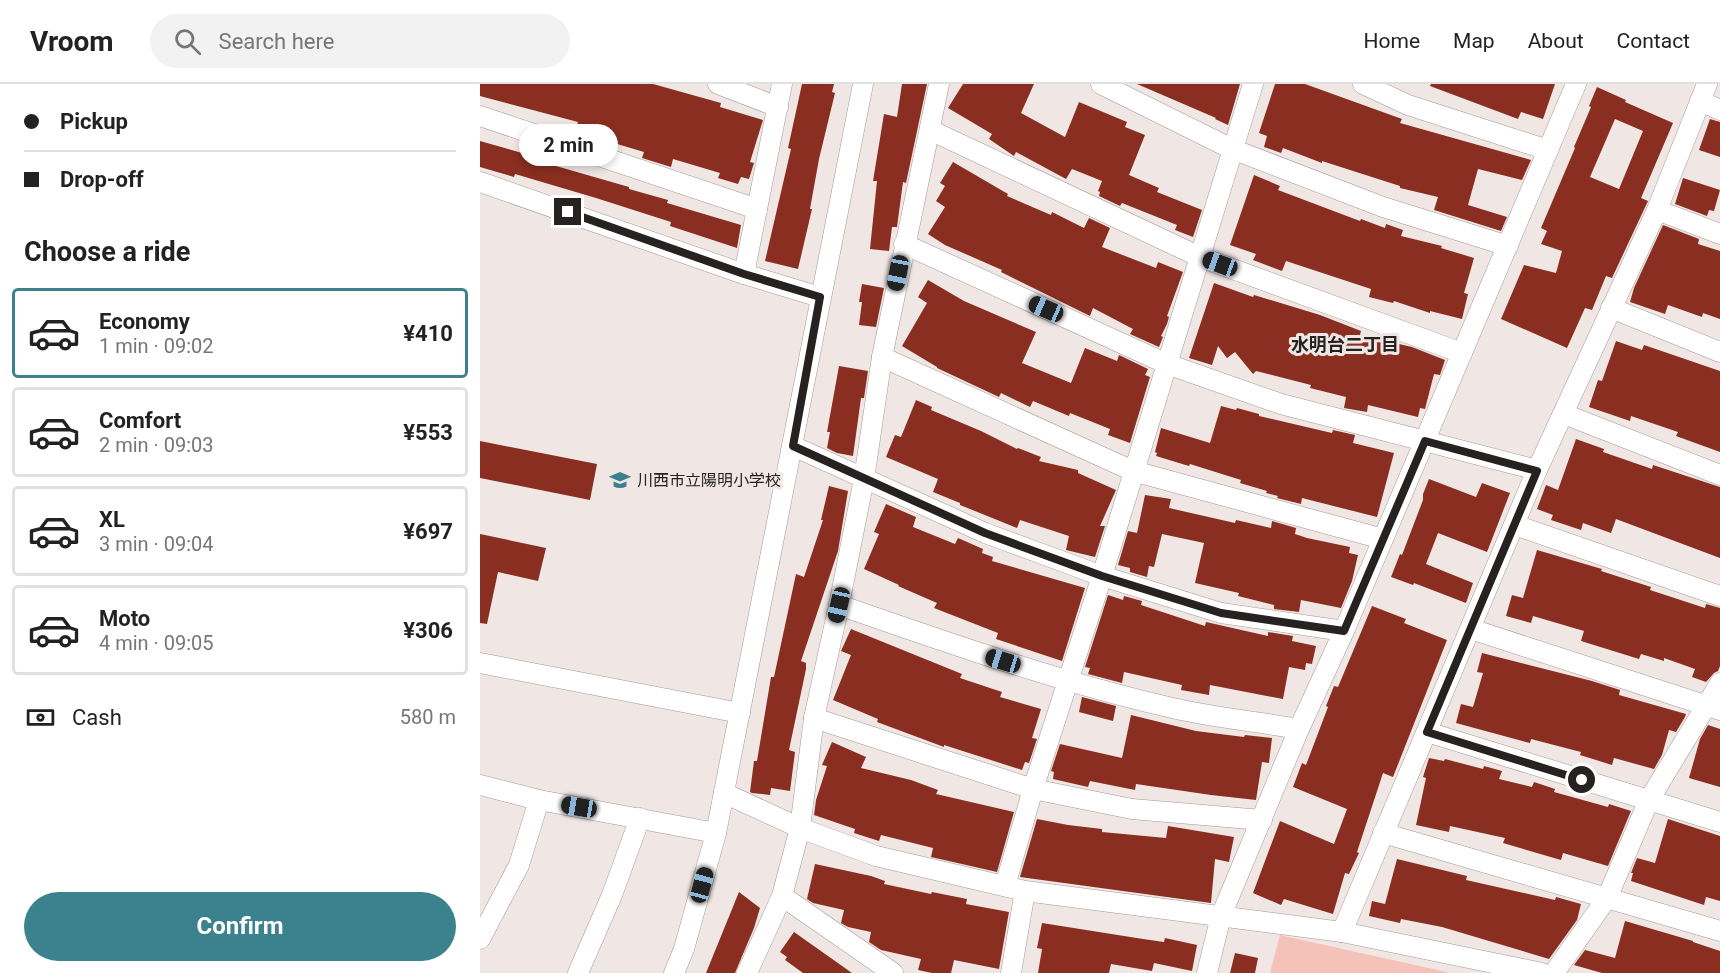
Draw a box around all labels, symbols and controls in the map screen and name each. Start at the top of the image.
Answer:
search box [150,14,570,68]
text: Vroom [30,25,114,58]
icon: search [171,25,204,58]
text: Search here [219,29,334,54]
text: Home [1364,29,1420,53]
text: Map [1453,29,1495,53]
text: About [1528,29,1584,53]
text: Contact [1617,29,1690,53]
text: Pickup [60,109,128,134]
callout: 2 min [518,125,618,167]
text: 2 min [543,133,594,157]
text: Drop-off [60,167,144,192]
route end [554,198,581,225]
text: Choose a ride [24,236,190,268]
car [1200,249,1240,279]
car [886,254,910,292]
car [1026,293,1066,325]
icon: car [27,306,81,360]
text: Economy [99,309,190,334]
text: ¥410 [403,321,453,346]
text: 1 min · 09:02 [99,334,214,358]
district label: 水明台二丁目 [1291,334,1399,355]
icon: car [27,405,81,459]
text: Comfort [99,408,181,433]
text: ¥553 [403,420,453,445]
text: 2 min · 09:03 [99,433,214,457]
school or university icon: 川西市立陽明小学校 [608,468,632,492]
place label: 川西市立陽明小学校 [637,471,781,490]
icon: car [27,504,81,558]
text: XL [99,507,125,532]
text: ¥697 [403,519,453,544]
text: 3 min · 09:04 [99,532,214,556]
car [826,585,852,625]
icon: car [27,603,81,657]
text: Moto [99,606,150,631]
text: ¥306 [403,618,453,643]
text: 4 min · 09:05 [99,631,214,655]
car [983,647,1023,675]
icon: cash [24,701,57,734]
text: Cash [72,705,122,730]
text: 580 m [400,705,456,729]
route start [1568,766,1595,793]
car [560,795,598,819]
car [689,865,715,905]
button: Confirm [24,892,456,961]

